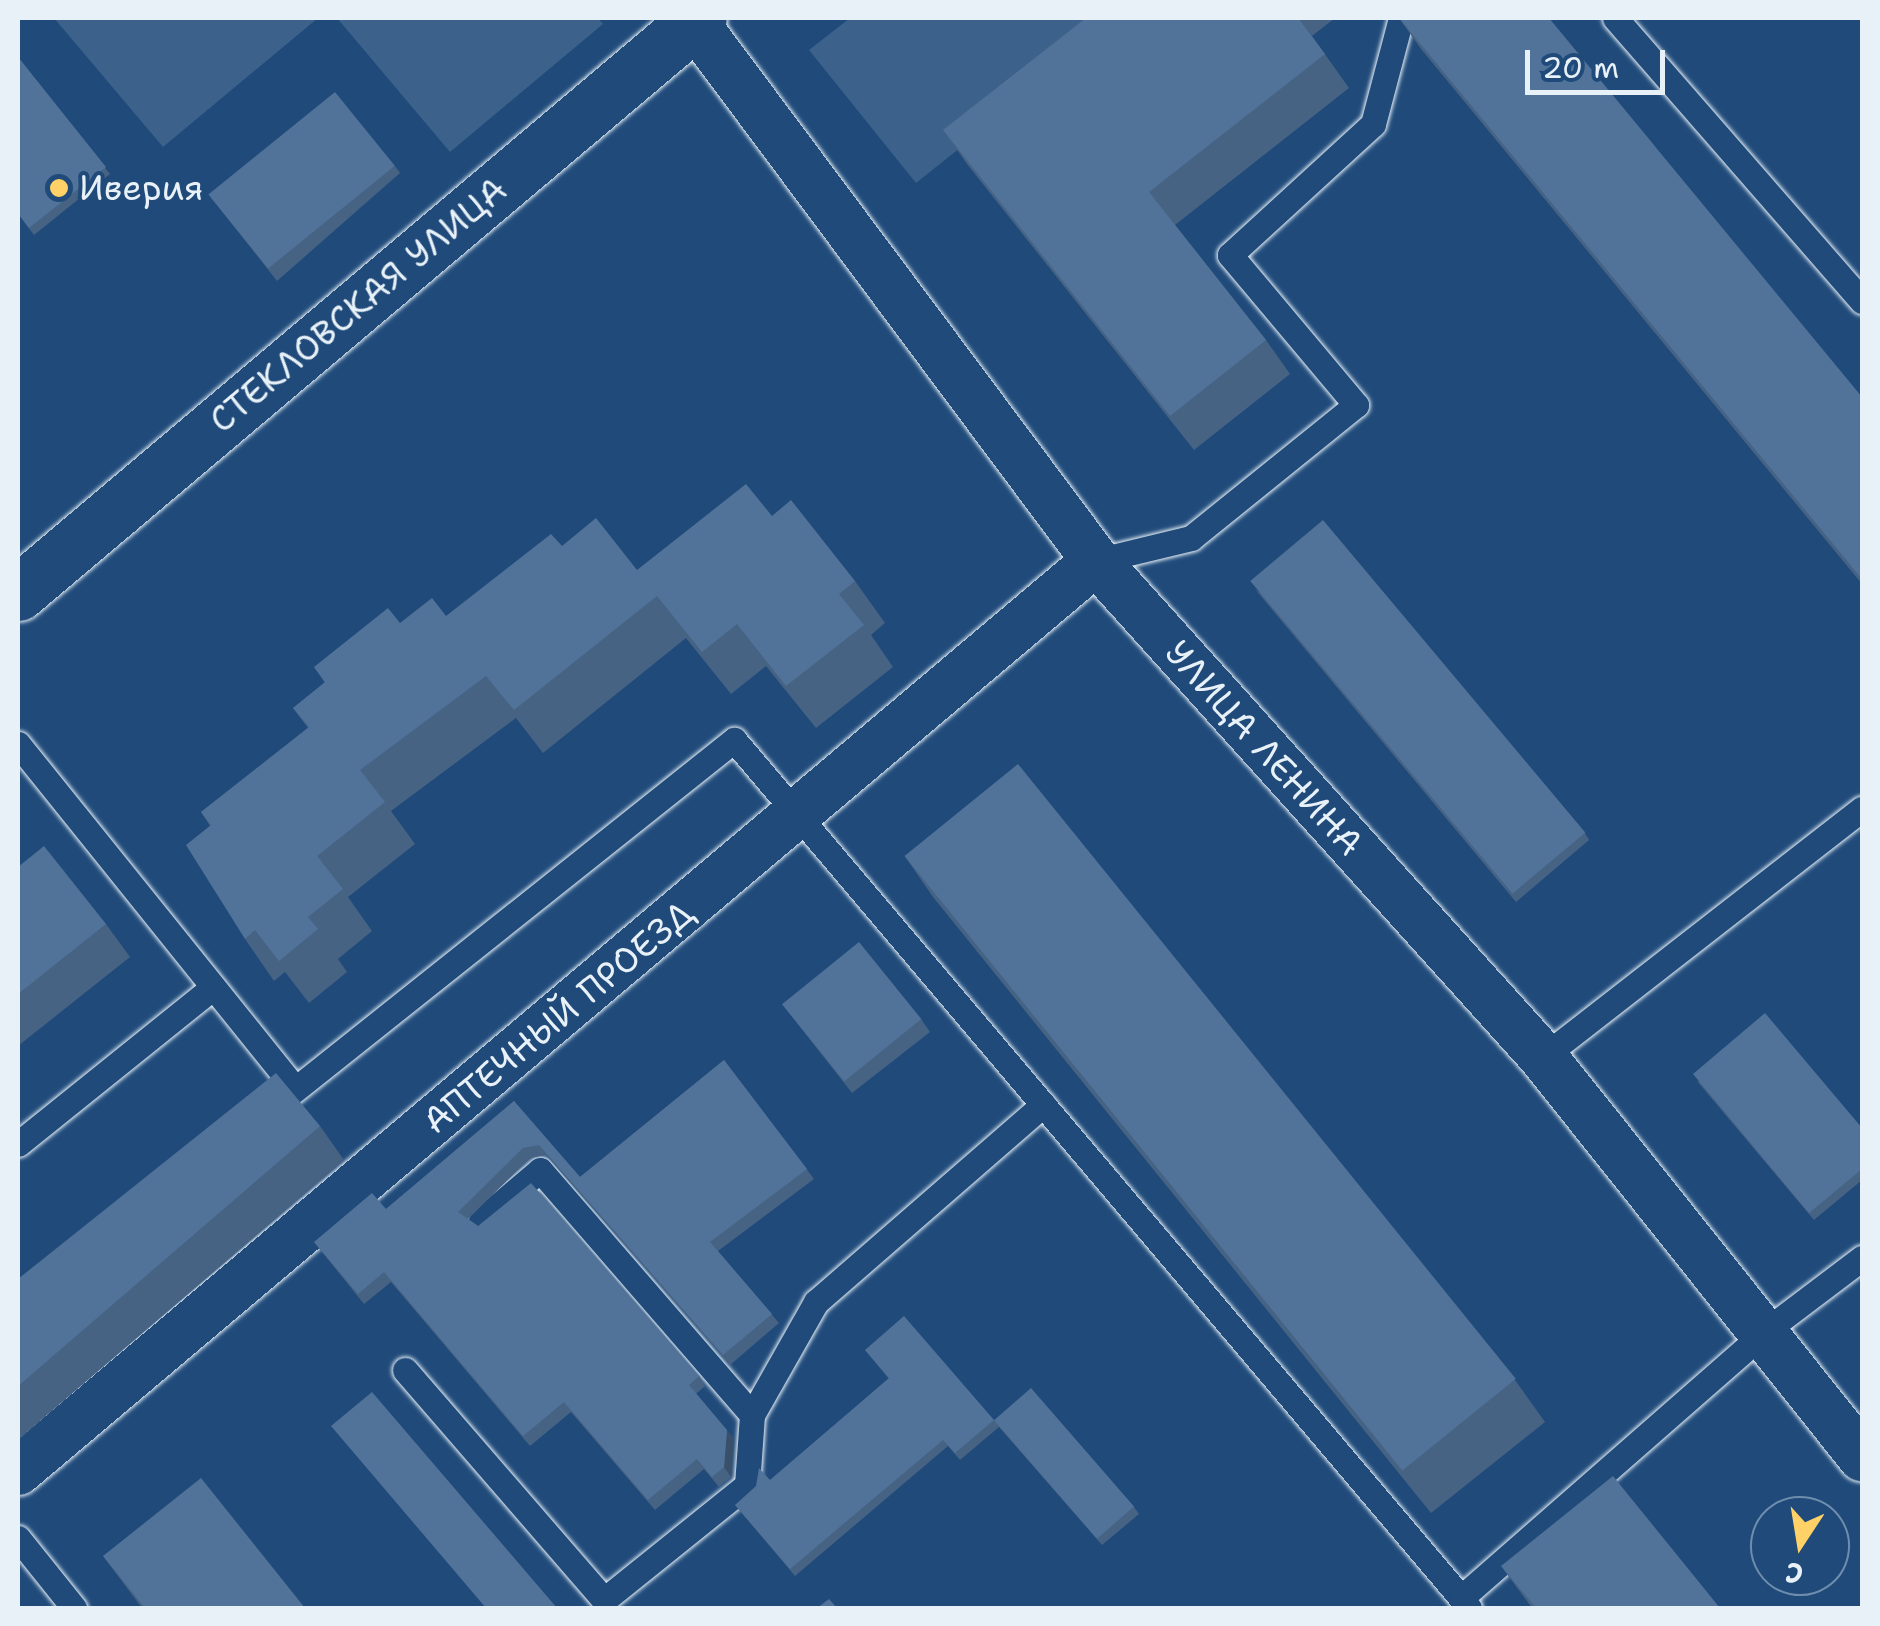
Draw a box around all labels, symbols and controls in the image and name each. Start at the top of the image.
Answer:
scale bar [1530,30,1670,92]
text: 20 m [1542,47,1619,88]
place label: Иверия [79,167,204,209]
street label: СТЕКЛОВСКАЯ УЛИЦА [201,168,515,442]
marker: Иверия [48,177,70,199]
street label: УЛИЦА ЛЕНИНА [1156,632,1372,864]
street label: АПТЕЧНЫЙ ПРОЕЗД [414,892,702,1142]
north arrow [1750,1496,1850,1596]
text: С [1782,1553,1807,1594]

